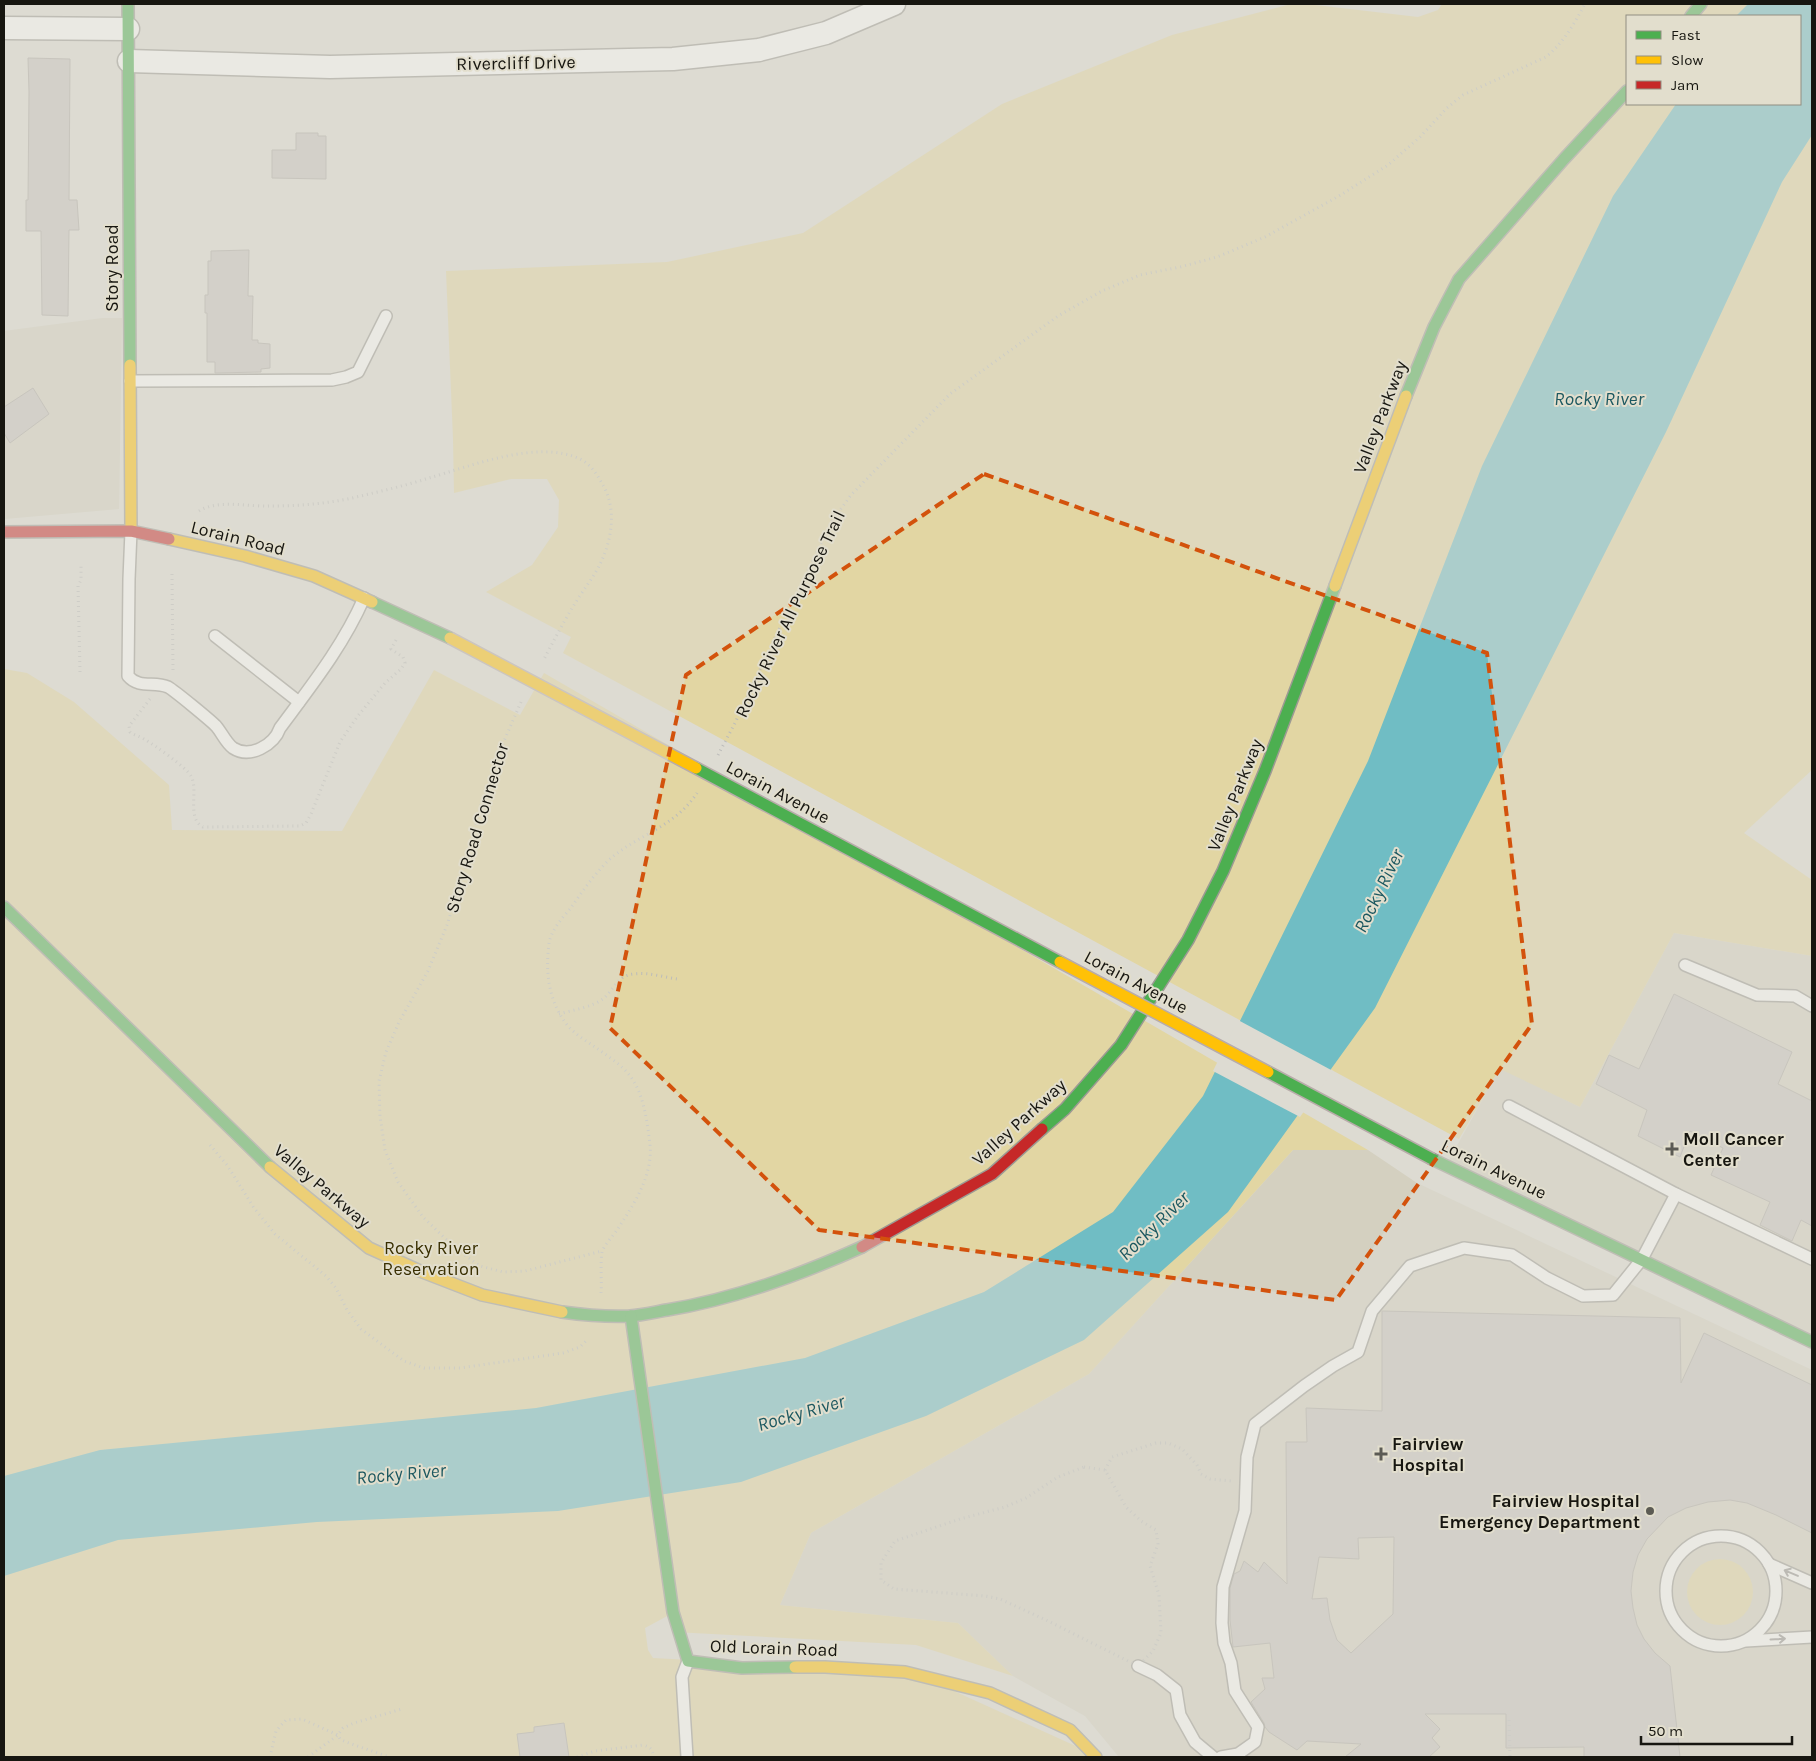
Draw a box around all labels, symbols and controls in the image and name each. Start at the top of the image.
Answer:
legend [1626,15,1801,105]
text: Fast [1671,26,1701,44]
street label: Rivercliff Drive [456,51,576,75]
text: Slow [1671,51,1703,69]
text: Jam [1671,76,1699,94]
street label: Story Road [101,224,123,312]
street label: Valley Parkway [1348,357,1412,477]
water label: Rocky River [1554,388,1645,410]
street label: Rocky River All Purpose Trail [730,507,850,721]
street label: Lorain Road [188,516,288,560]
street label: Valley Parkway [1202,735,1268,854]
street label: Story Road Connector [441,740,513,916]
street label: Lorain Avenue [722,755,834,829]
water label: Rocky River [1349,844,1409,936]
street label: Lorain Avenue [1080,945,1192,1019]
street label: Valley Parkway [967,1074,1071,1170]
place label: Moll Cancer Center [1683,1128,1784,1171]
street label: Lorain Avenue [1438,1134,1550,1204]
street label: Valley Parkway [269,1139,375,1233]
marker: Moll Cancer Center [1665,1142,1679,1156]
water label: Rocky River [1114,1186,1195,1265]
park label: Rocky River Reservation [382,1237,480,1280]
water label: Rocky River [755,1390,849,1436]
place label: Fairview Hospital [1392,1433,1464,1476]
marker: Fairview Hospital [1374,1447,1388,1461]
water label: Rocky River [355,1459,448,1489]
place label: Fairview Hospital Emergency Department [1439,1490,1640,1533]
marker: Fairview Hospital Emergency Department [1644,1505,1656,1517]
one-way arrow [1783,1568,1798,1577]
one-way arrow [1770,1634,1786,1643]
street label: Old Lorain Road [710,1635,838,1661]
scale bar [1641,1714,1792,1746]
text: 50 m [1648,1722,1683,1740]

